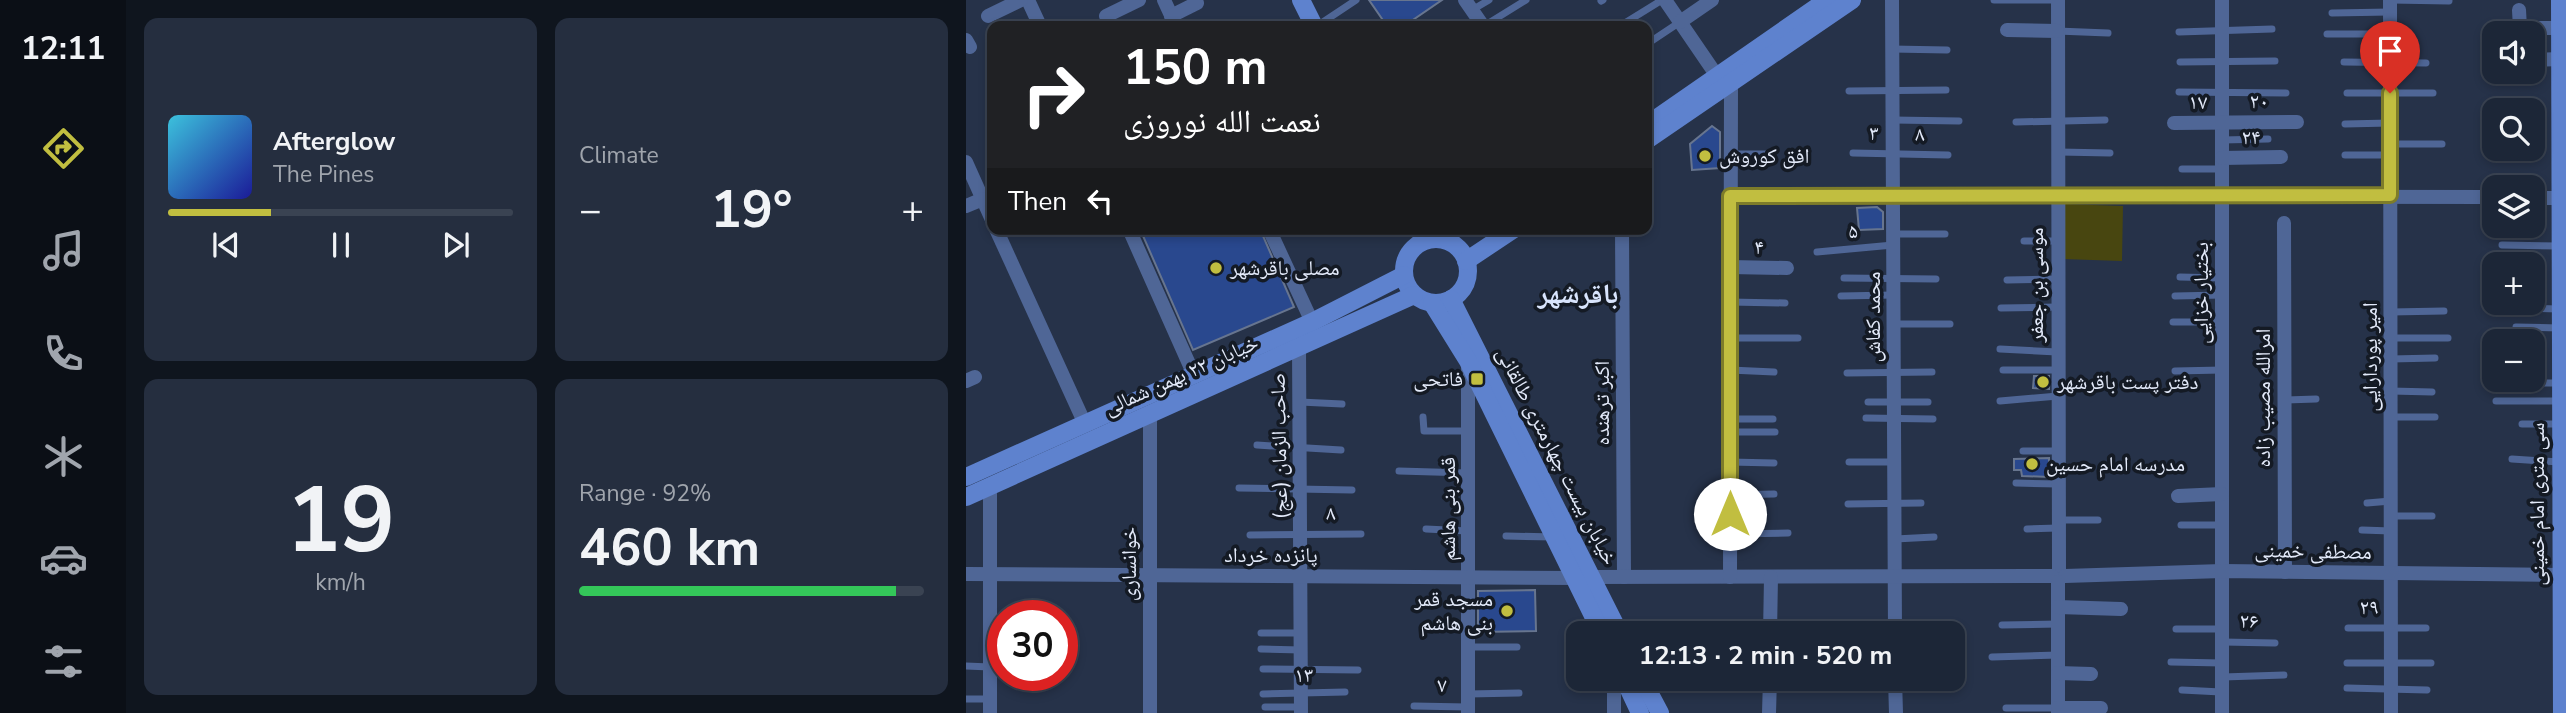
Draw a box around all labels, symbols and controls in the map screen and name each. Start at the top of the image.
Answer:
pin [2360,21,2420,93]
map controls [2482,21,2545,392]
button: sound [2482,21,2545,84]
text: 12:11 [21,27,105,70]
icon: arrive [2371,32,2409,70]
text: 150 m [1123,34,1267,101]
icon: right [1008,49,1099,140]
street label: ۲۰ [2249,87,2269,115]
street label: ۱۷ [2189,88,2207,116]
button: search [2482,98,2545,161]
text: نعمت الله نوروزی [1123,100,1321,143]
street label: ۳ [1869,119,1879,147]
street label: ۸ [1915,120,1925,148]
street label: ۲۴ [2241,123,2261,151]
icon: directions [39,124,88,173]
text: Afterglow [273,124,396,159]
text: Climate [579,140,659,171]
place label: افق کوروش [1719,142,1809,170]
marker: افق کوروش [1697,148,1713,164]
text: The Pines [273,159,374,190]
text: 19° [710,174,793,245]
button: layers [2482,175,2545,238]
icon: left [1081,182,1119,220]
text: Then [1008,184,1067,219]
text: − [579,185,602,236]
text: + [901,185,924,236]
street label: ۵ [1847,217,1859,245]
icon: music [39,226,88,275]
icon: previous [207,226,245,264]
icon: pause [322,226,360,264]
icon: next [437,226,475,264]
street label: موسی بن جعفر [2022,227,2050,344]
street label: ۴ [1754,233,1764,261]
street label: بختیار خزایی [2187,242,2215,344]
button: + [2482,252,2545,315]
place label: مصلی باقرشهر [1229,254,1340,282]
marker: مصلی باقرشهر [1208,260,1224,276]
street label: محمد کفاش [1859,271,1887,363]
district label: باقرشهر [1537,275,1618,313]
street label: امیر پوردارایی [2356,302,2384,412]
street label: خیابان ۲۲ بهمن شمالی [1099,328,1263,422]
icon: phone [39,329,88,378]
street label: امرالله مصیب زاده [2249,329,2277,467]
button: − [2482,329,2545,392]
street label: خیابان بیست چهارمتری طالقانی [1490,342,1624,570]
street label: اکبر ترهنده [1588,361,1616,445]
place label: فاتحی [1413,365,1463,393]
place label: دفتر پست باقرشهر [2056,368,2198,396]
marker: فاتحی [1469,371,1485,387]
street label: صاحب الزمان (عج) [1264,373,1294,519]
marker: دفتر پست باقرشهر [2035,374,2051,390]
street label: سی متری امام خمینی [2523,422,2551,586]
icon: climate [39,432,88,481]
place label: مدرسه امام حسین [2046,450,2185,478]
marker: مدرسه امام حسین [2024,456,2040,472]
street label: قمر بنی هاشم [1434,457,1462,561]
text: 19 [286,459,395,583]
position arrow [1693,477,1767,551]
text: Range · 92% [579,478,711,509]
street label: ۸ [1326,499,1336,527]
text: 460 km [579,512,760,583]
street label: خوانساری [1115,527,1143,601]
icon: car [39,534,88,583]
street label: مصطفی خمینی [2254,536,2372,566]
street label: پانزده خرداد [1224,541,1318,569]
text: km/h [315,567,366,598]
place label: مسجد قمر بنی هاشم [1413,585,1493,637]
street label: ۲۹ [2359,593,2379,621]
speed limit sign: 30 [987,600,1078,691]
marker: مسجد قمر بنی هاشم [1499,603,1515,619]
street label: ۲۶ [2239,607,2259,635]
icon: filters [39,637,88,686]
text: 12:13 · 2 min · 520 m [1639,638,1892,673]
street label: ۱۳ [1294,661,1314,689]
street label: ۷ [1437,671,1447,699]

